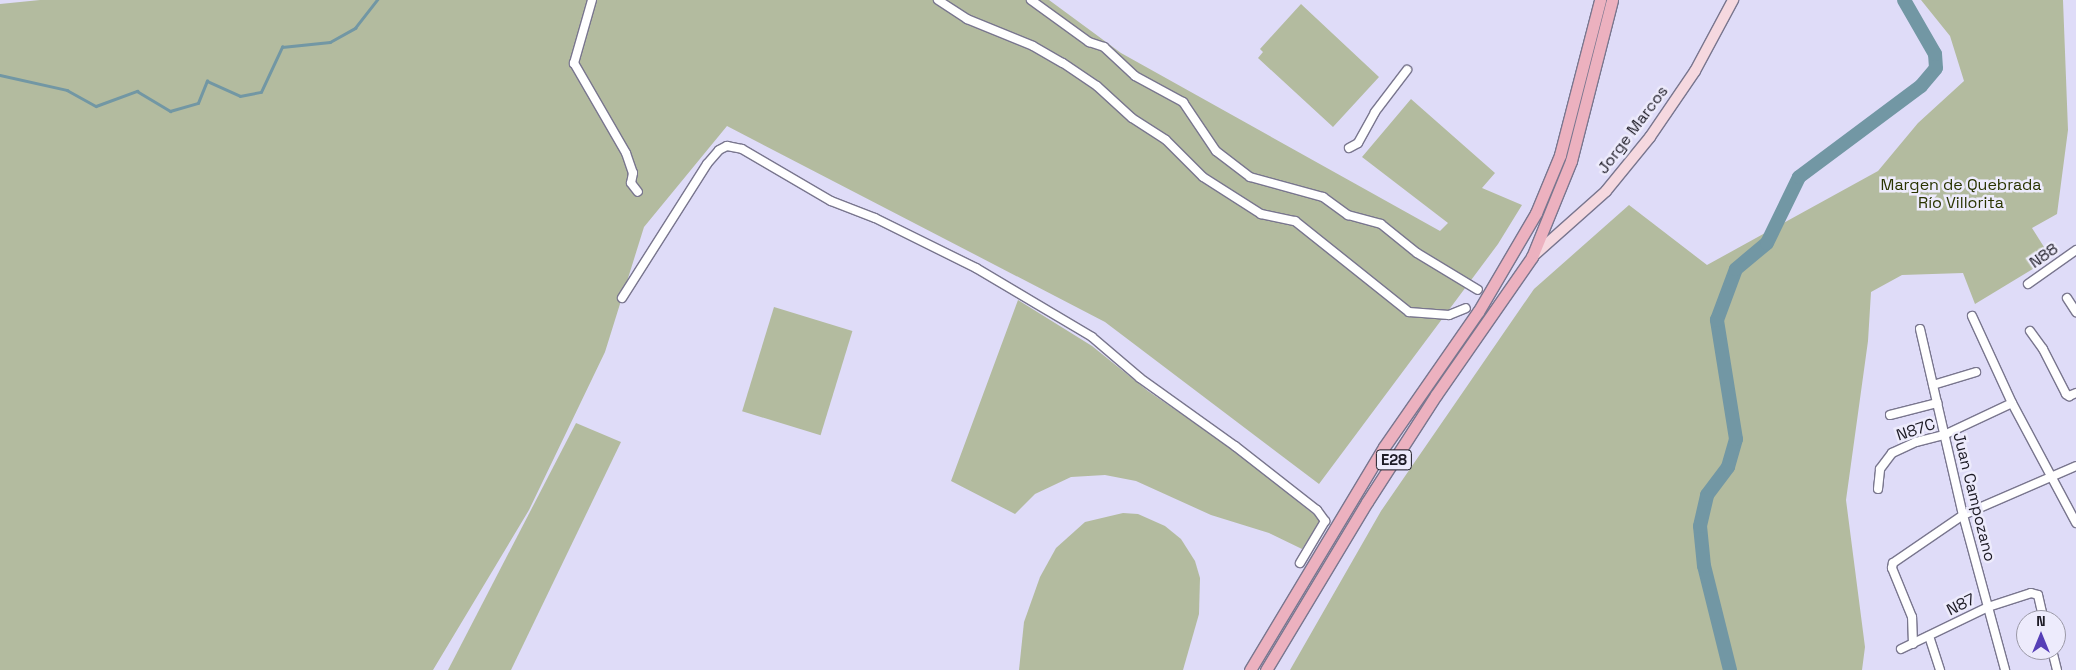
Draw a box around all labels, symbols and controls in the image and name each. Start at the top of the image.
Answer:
street label: Jorge Marcos [1594,82,1672,178]
park label: Margen de Quebrada Río Villorita [1881,175,2041,213]
street label: N88 [2026,239,2062,273]
street label: N87C [1894,415,1938,445]
street label: Juan Campozano [1949,430,1999,564]
road number: E28 [1375,448,1413,472]
street label: N87 [1944,590,1978,620]
north arrow [2016,610,2066,660]
text: N [2036,612,2046,630]

